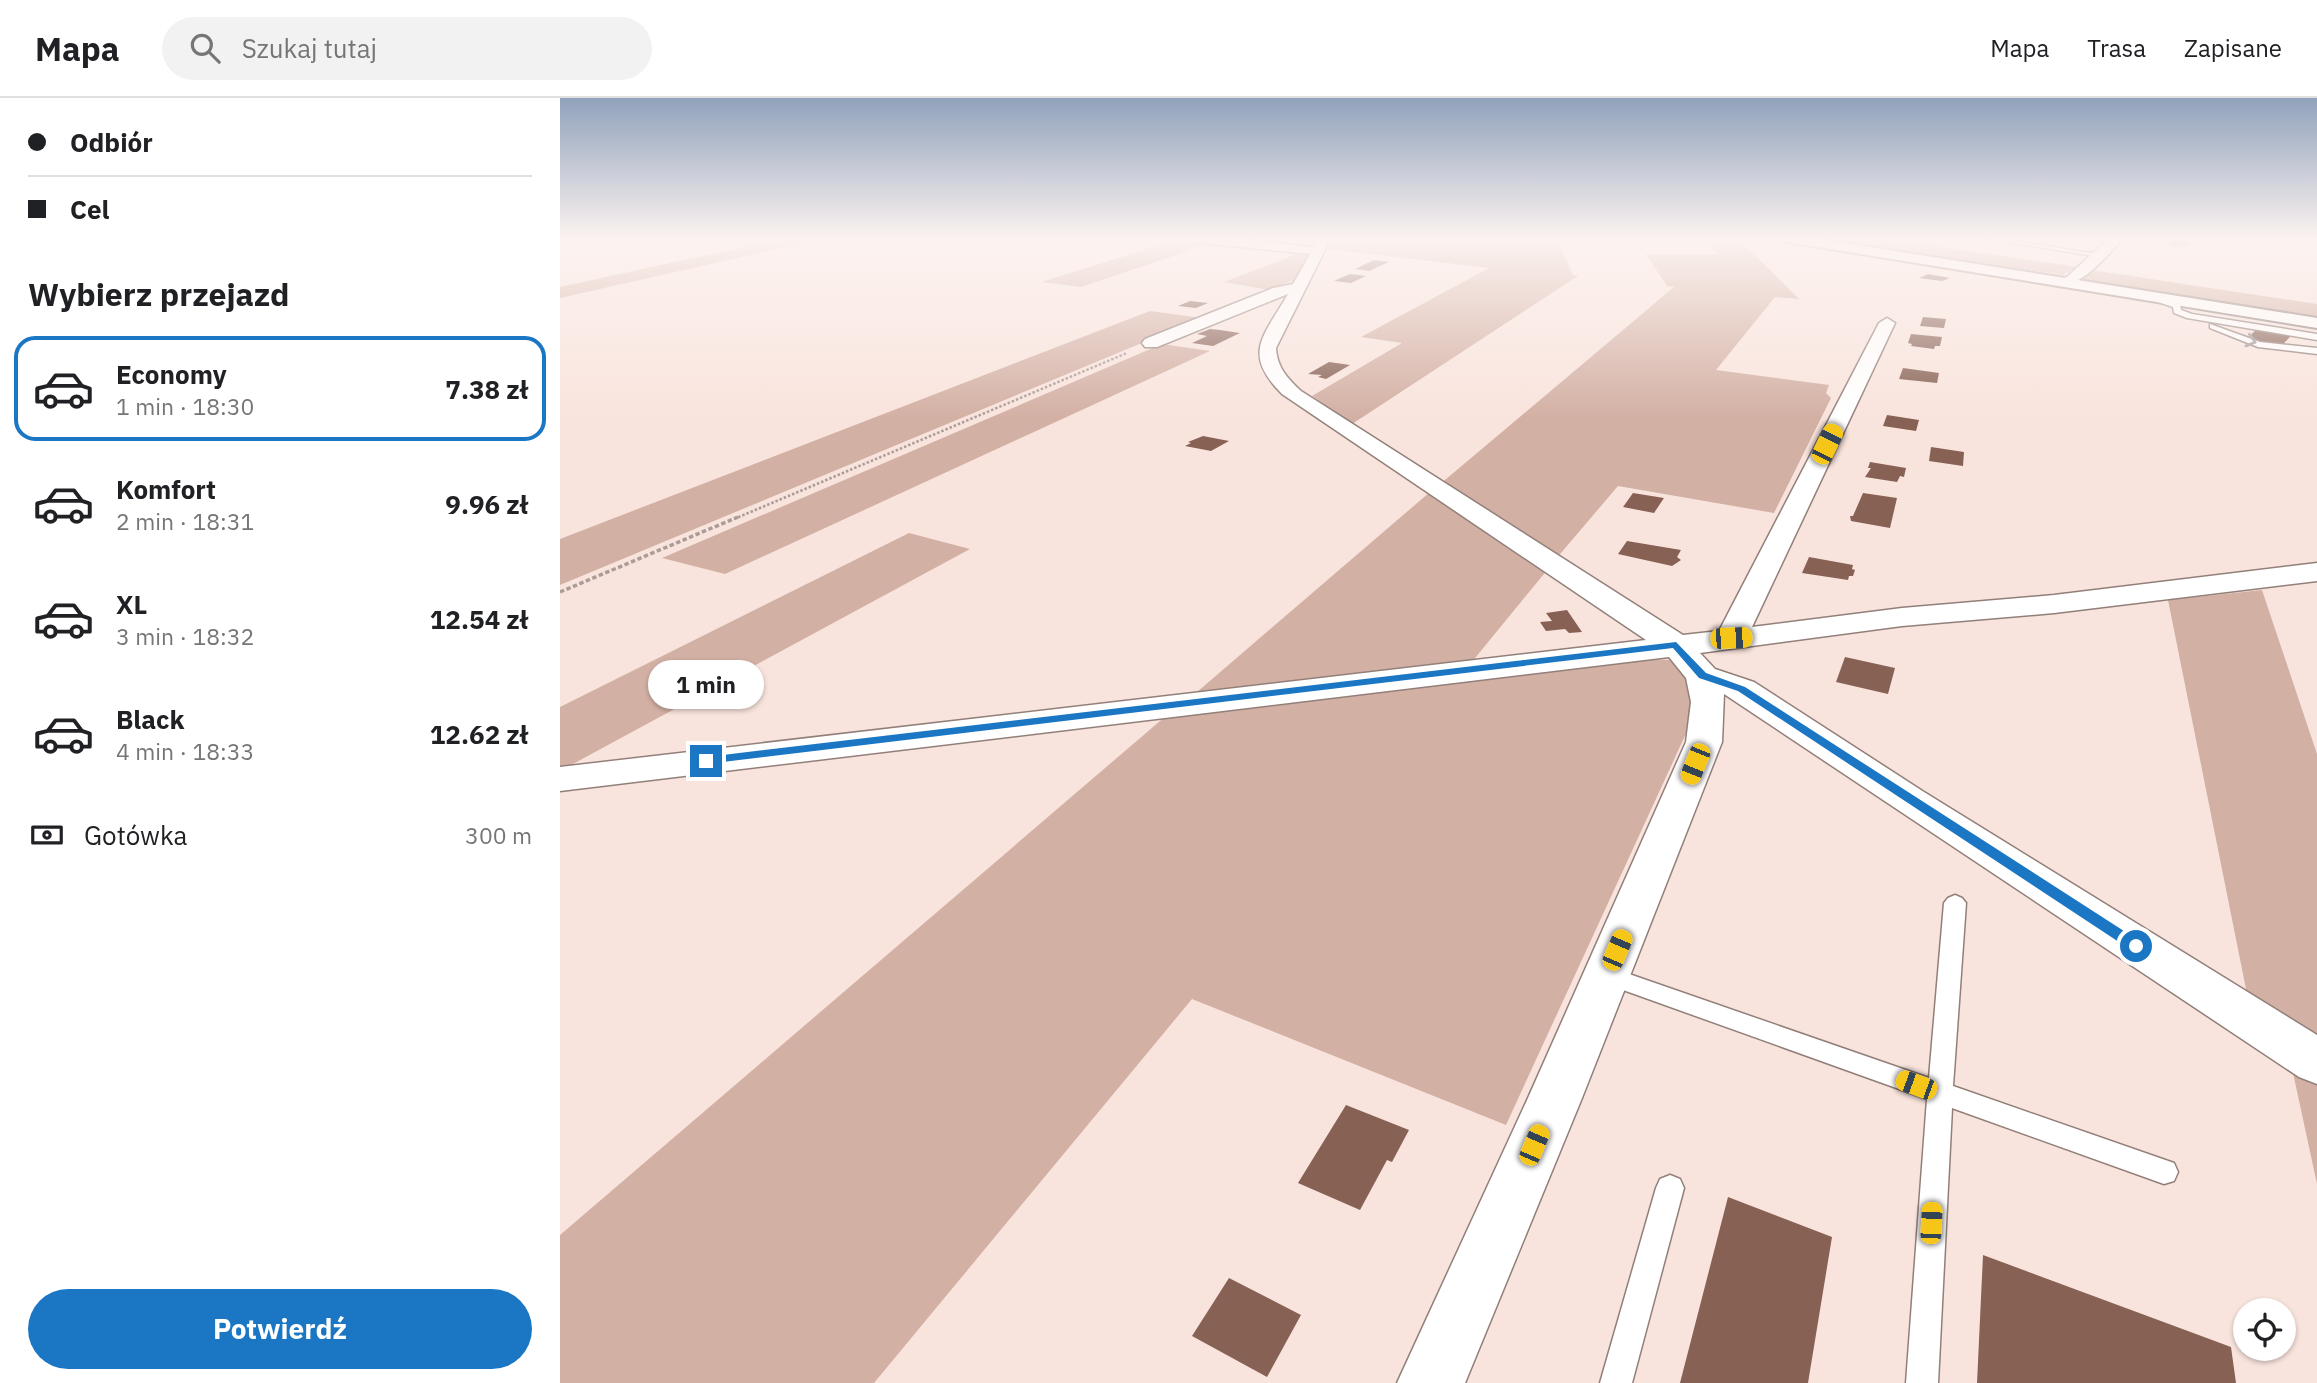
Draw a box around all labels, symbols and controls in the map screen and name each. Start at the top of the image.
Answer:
search box [162,17,652,80]
text: Mapa [35,27,120,70]
icon: search [186,29,224,67]
text: Szukaj tutaj [242,31,377,65]
text: Mapa [1990,32,2049,64]
text: Trasa [2087,32,2146,64]
text: Zapisane [2184,32,2282,64]
text: Odbiór [70,125,153,159]
text: Cel [70,192,109,226]
text: Wybierz przejazd [28,273,290,315]
one-way arrow [2245,333,2257,348]
icon: car [32,357,95,420]
text: Economy [116,357,227,391]
text: 7.38 zł [445,372,528,406]
text: 1 min · 18:30 [116,391,254,421]
car [1809,421,1846,467]
icon: car [32,472,95,535]
text: Komfort [116,472,216,506]
text: 9.96 zł [445,487,528,521]
text: 2 min · 18:31 [116,506,254,536]
icon: car [32,587,95,650]
text: XL [116,587,147,621]
text: 12.54 zł [430,602,528,636]
text: 3 min · 18:32 [116,621,254,651]
car [1710,627,1753,649]
callout: 1 min [648,660,764,708]
text: 1 min [676,669,736,699]
icon: car [32,702,95,765]
text: Black [116,702,184,736]
text: 12.62 zł [430,717,528,751]
text: 4 min · 18:33 [116,736,254,766]
car [1678,741,1713,787]
route end [690,745,722,777]
icon: cash [28,816,66,854]
text: Gotówka [84,818,188,852]
text: 300 m [465,820,532,850]
car [1600,927,1635,973]
route start [2120,930,2152,962]
car [1893,1068,1940,1102]
car [1517,1122,1552,1168]
car [1920,1201,1943,1245]
button: Potwierdź [28,1289,532,1369]
map controls [2233,1298,2296,1361]
button: locate [2233,1298,2296,1361]

